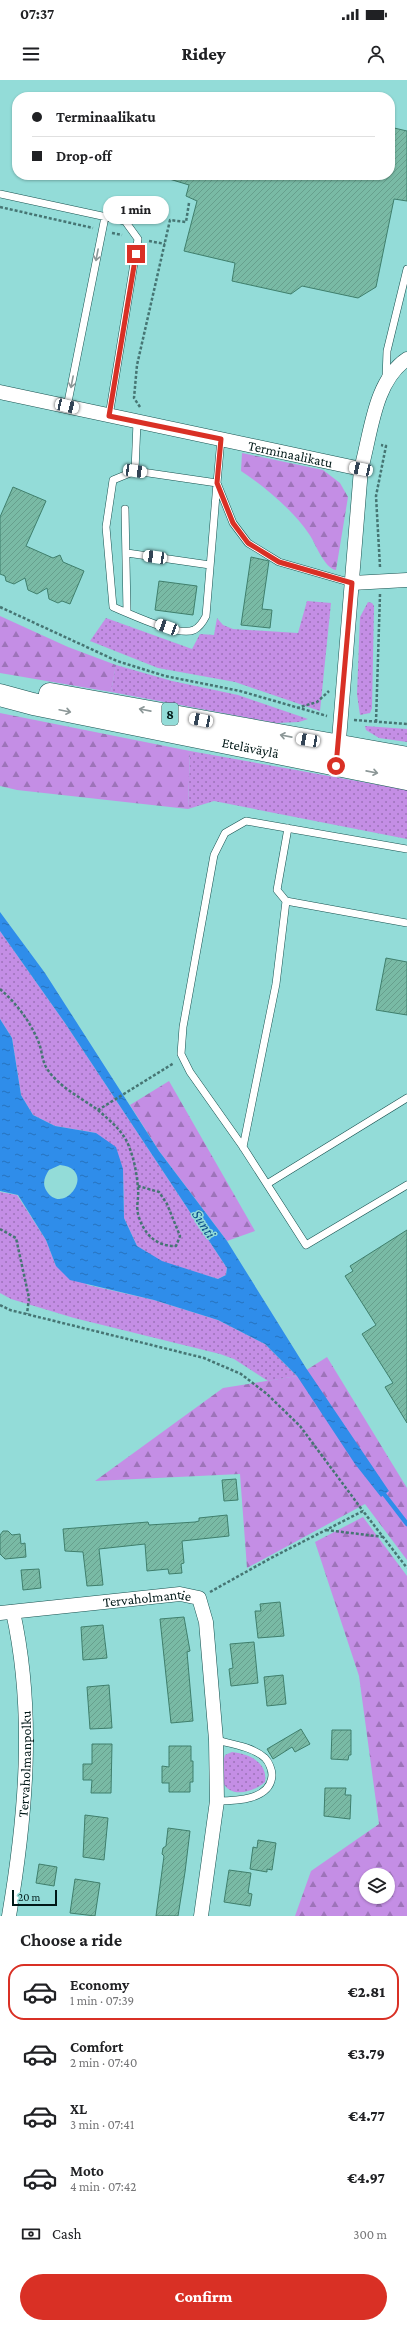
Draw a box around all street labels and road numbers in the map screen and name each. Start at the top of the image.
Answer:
street label: Terminaalikatu [247,437,335,471]
road number: 8 [162,703,178,725]
street label: Eteläväylä [221,734,281,761]
street label: Tervaholmantie [102,1586,193,1610]
street label: Tervaholmanpolku [14,1710,34,1818]

